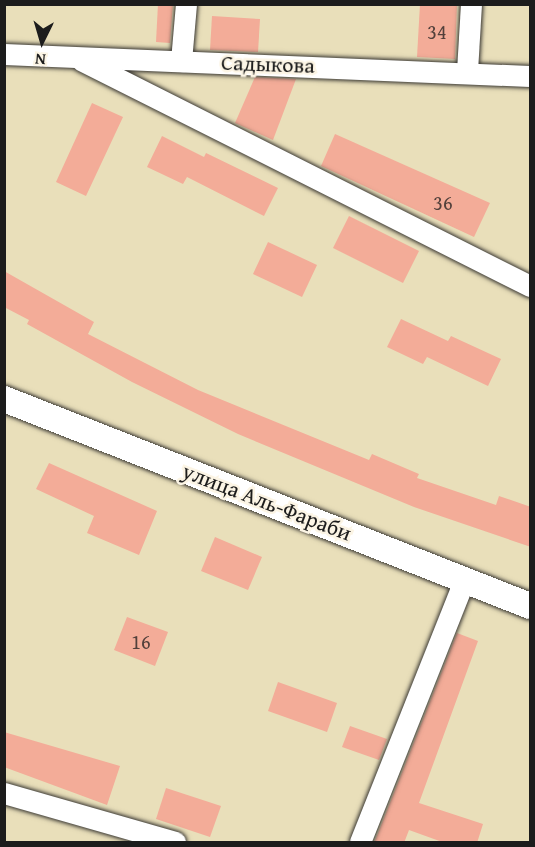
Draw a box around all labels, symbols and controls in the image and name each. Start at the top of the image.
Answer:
north arrow [12,12,72,72]
house number: 34 [427,19,447,43]
text: N [34,48,47,72]
street label: Садыкова [221,49,315,79]
house number: 36 [433,190,453,214]
street label: улица Аль-Фараби [179,458,355,546]
house number: 16 [131,629,151,653]

